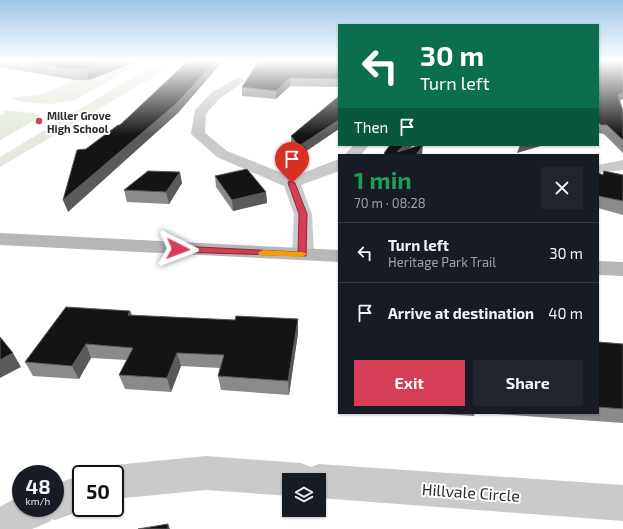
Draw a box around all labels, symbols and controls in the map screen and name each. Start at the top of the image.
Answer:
text: 30 m [420,38,484,72]
icon: left [354,40,406,92]
text: Turn left [420,72,490,94]
place label: Miller Grove High School [47,109,111,135]
marker: Miller Grove High School [34,116,44,126]
icon: arrive [396,116,418,138]
text: Then [354,118,388,136]
pin [275,142,309,183]
icon: arrive [281,148,303,170]
text: 1 min [354,165,412,194]
button: close [541,167,583,209]
text: 70 m · 08:28 [354,195,426,211]
position arrow [157,228,199,270]
text: Turn left [388,236,449,254]
icon: left [354,242,376,264]
text: 30 m [549,244,583,262]
text: Heritage Park Trail [388,254,496,270]
icon: arrive [354,302,376,324]
text: Arrive at destination [388,304,534,322]
text: 40 m [548,304,583,322]
button: Exit [354,360,465,406]
button: Share [473,360,583,406]
speed limit sign: 50 [72,465,124,517]
map controls [282,473,326,517]
button: layers [282,473,326,517]
text: 48 [25,474,51,498]
street label: Hillvale Circle [421,479,521,505]
text: km/h [26,495,50,507]

